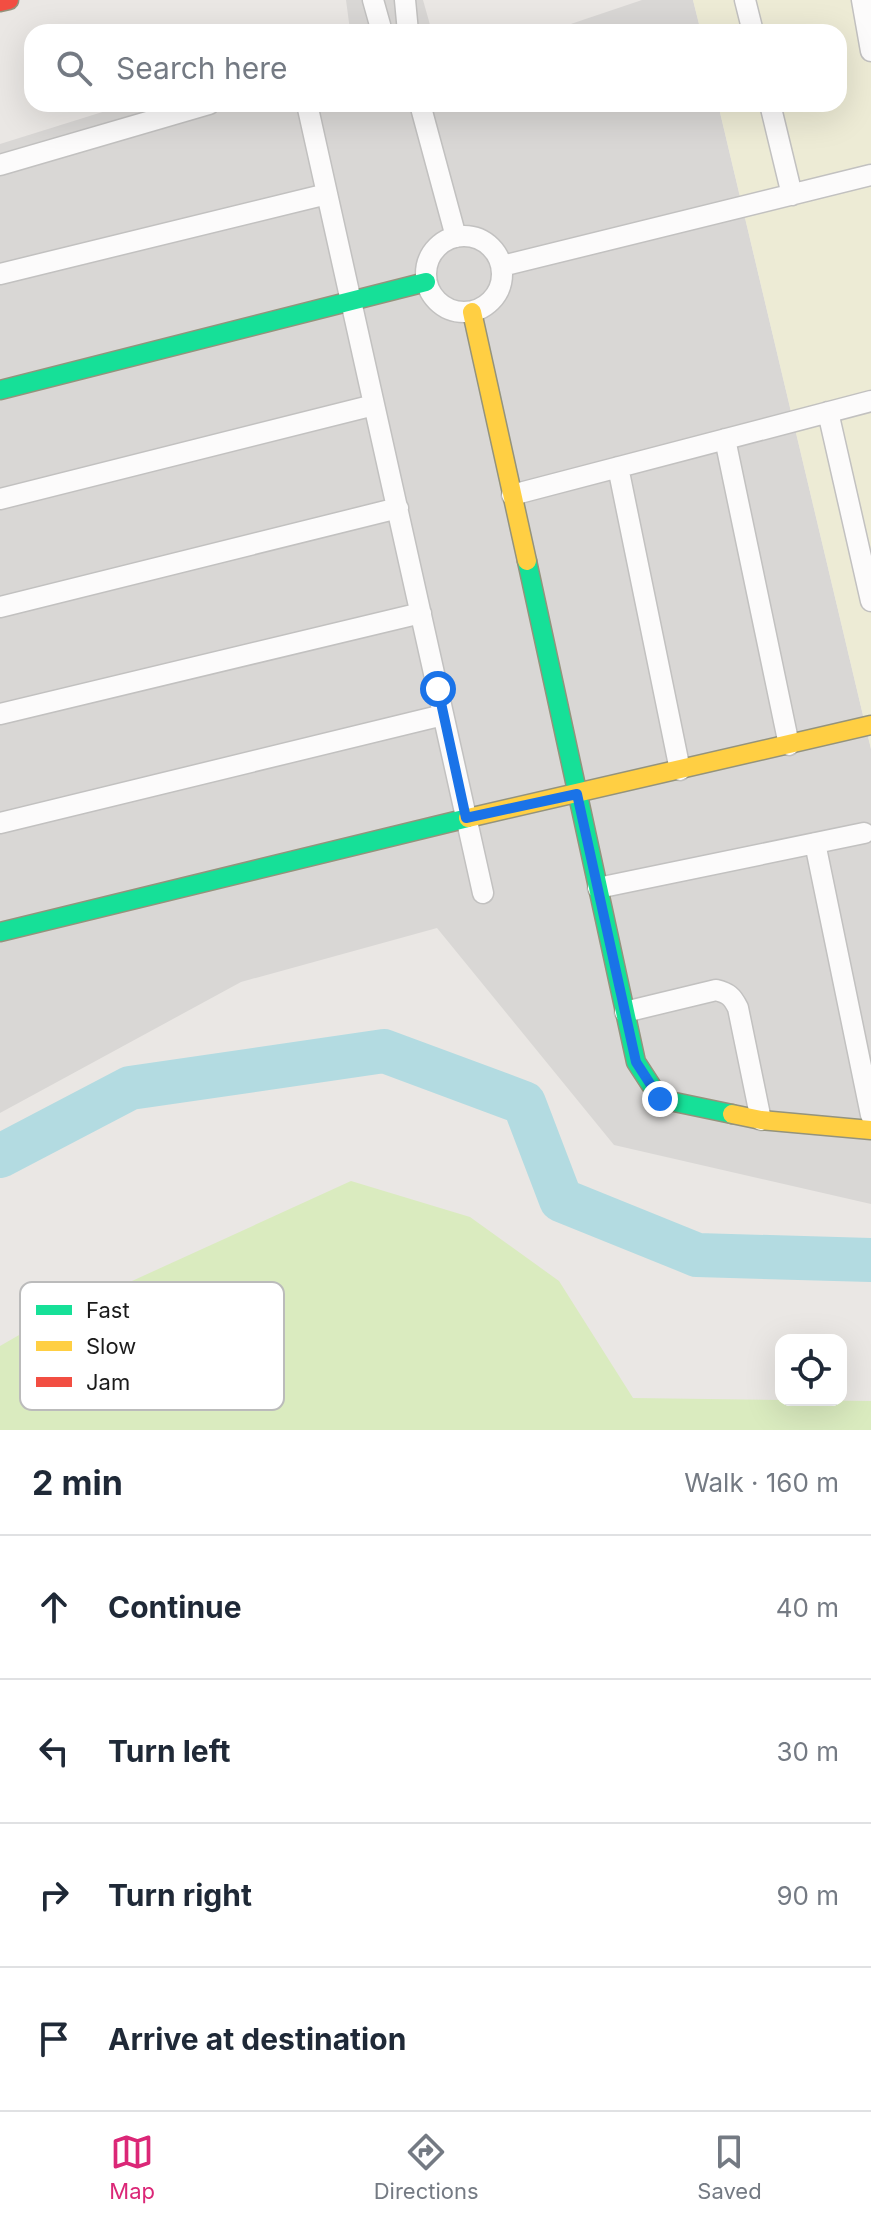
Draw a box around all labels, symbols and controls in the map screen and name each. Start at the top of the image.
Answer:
search box [24,24,847,112]
icon: search [52,46,96,90]
text: Search here [116,50,288,86]
route start [420,671,456,707]
route end [642,1081,678,1117]
legend [20,1282,284,1410]
text: Fast [86,1297,130,1323]
text: Slow [86,1333,136,1359]
map controls [775,1334,847,1406]
button: locate [775,1334,847,1406]
text: Jam [86,1369,130,1395]
text: 2 min [32,1462,123,1503]
text: Walk · 160 m [684,1467,839,1498]
icon: ahead [32,1585,76,1629]
text: Continue [108,1589,242,1625]
text: 40 m [776,1592,839,1623]
icon: left [32,1729,76,1773]
text: Turn left [108,1733,230,1769]
text: 30 m [776,1736,839,1767]
icon: right [32,1873,76,1917]
text: Turn right [108,1877,252,1913]
text: 90 m [776,1880,839,1911]
icon: arrive [32,2017,76,2061]
text: Arrive at destination [108,2021,406,2057]
tab: Map [109,2130,155,2204]
tab: Directions [374,2130,479,2204]
tab: Saved [697,2130,762,2204]

